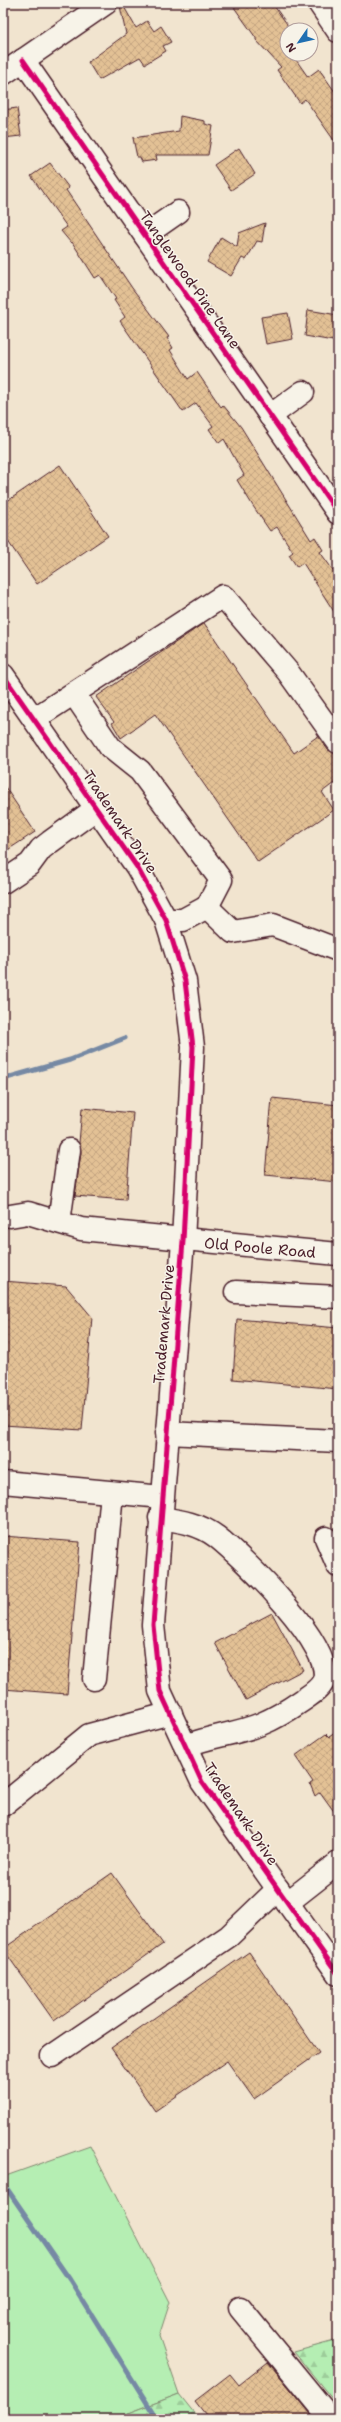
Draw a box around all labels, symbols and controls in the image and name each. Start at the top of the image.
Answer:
north arrow [279,22,319,62]
text: N [282,39,300,55]
street label: Tanglewood Pine Lane [135,207,245,353]
street label: Trademark Drive [78,767,162,877]
street label: Old Poole Road [203,1233,317,1263]
street label: Trademark Drive [149,1263,179,1385]
street label: Trademark Drive [199,1759,283,1869]

